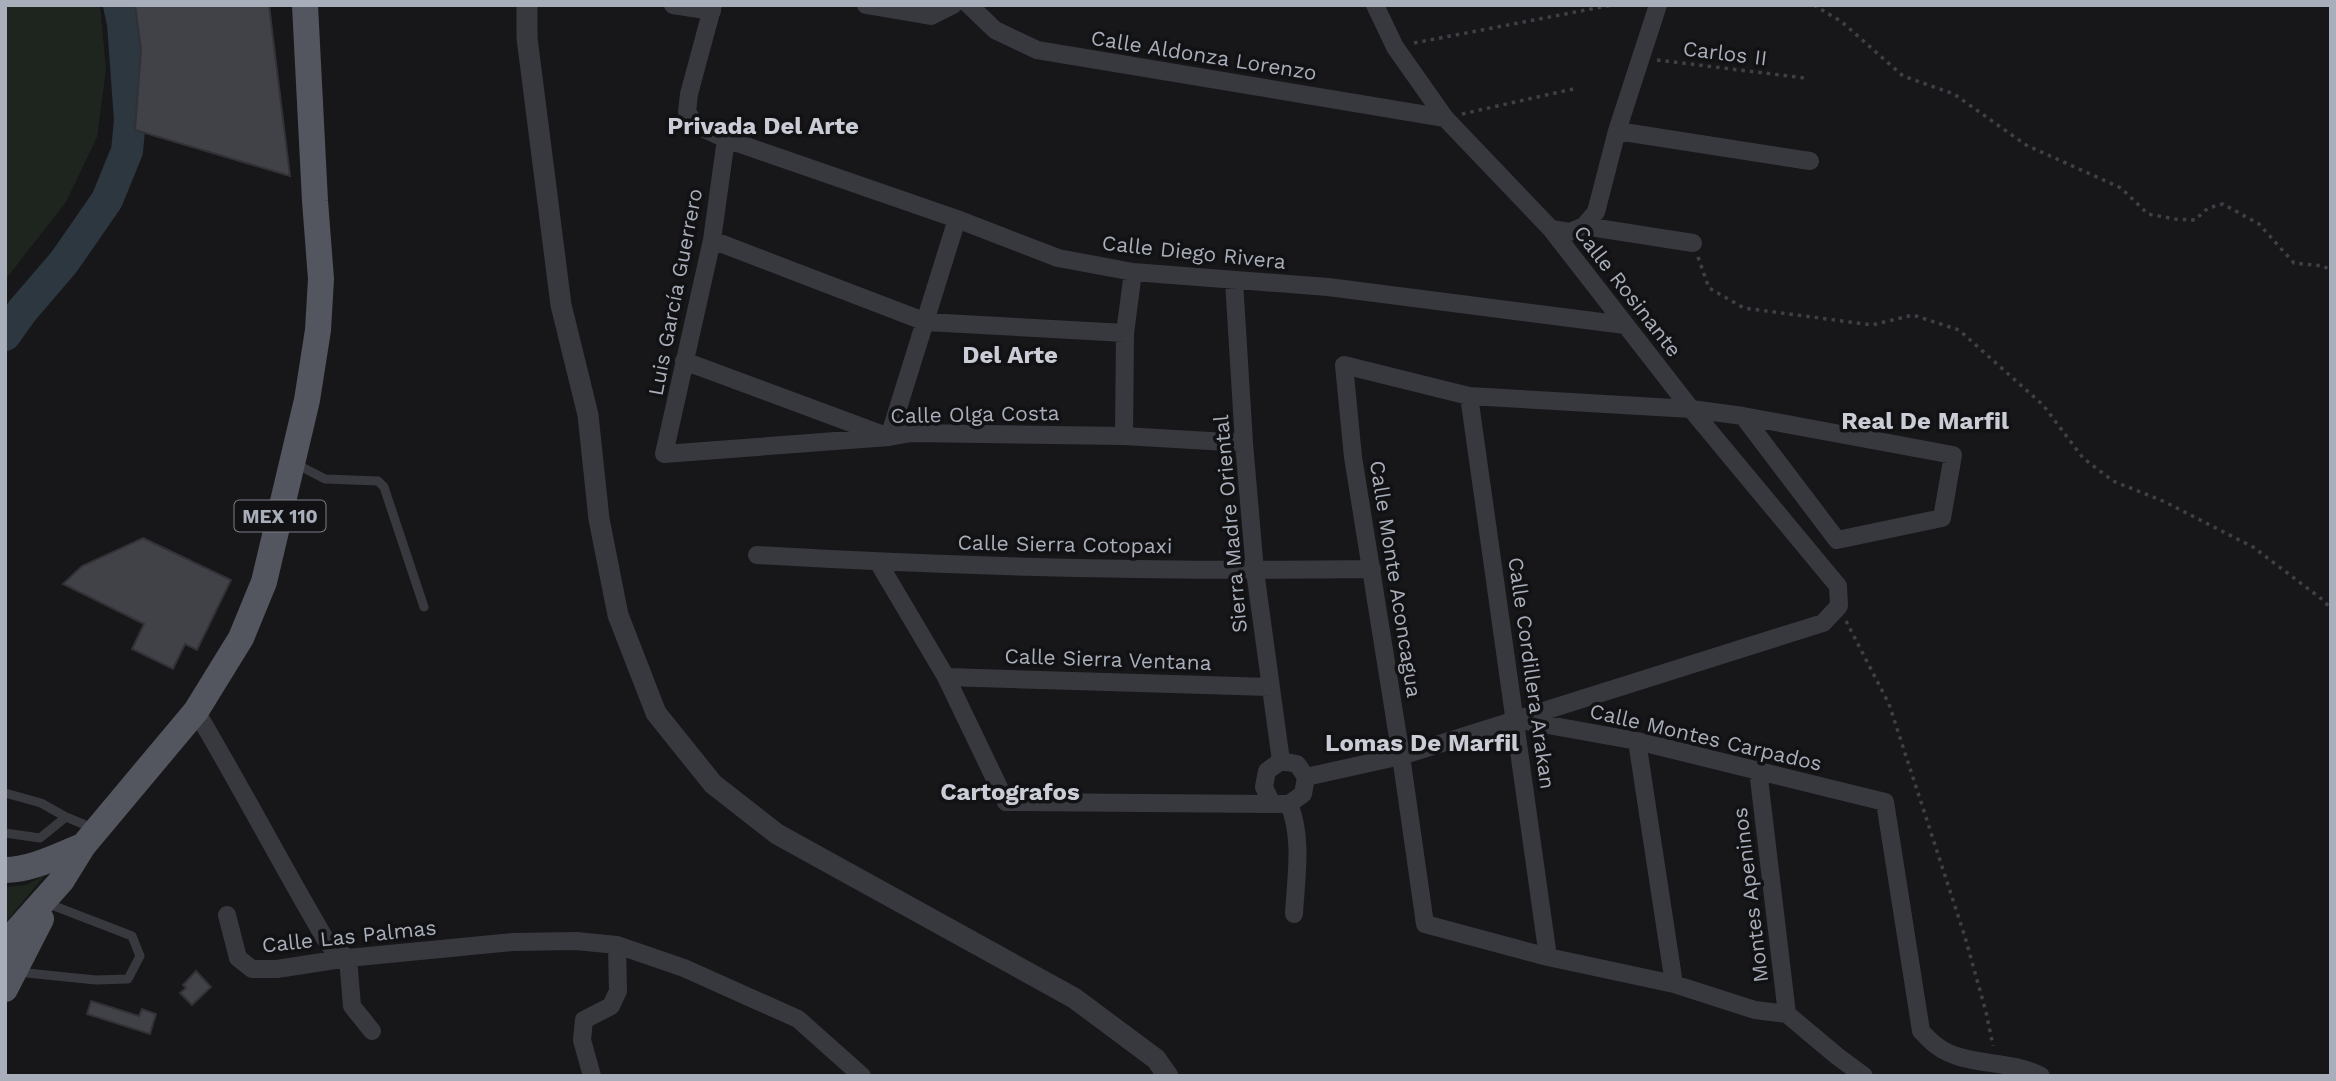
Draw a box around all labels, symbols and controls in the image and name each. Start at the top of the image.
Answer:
street label: Calle Aldonza Lorenzo [1089,25,1319,85]
street label: Carlos II [1682,35,1768,71]
district label: Privada Del Arte [667,112,859,140]
street label: Luis García Guerrero [643,186,707,398]
street label: Calle Rosinante [1569,220,1687,362]
street label: Calle Diego Rivera [1101,230,1287,274]
district label: Del Arte [962,341,1058,369]
street label: Calle Olga Costa [890,400,1060,428]
district label: Real De Marfil [1841,407,2009,435]
street label: Sierra Madre Oriental [1208,413,1252,634]
street label: Calle Monte Aconcagua [1365,459,1427,699]
road number: MEX 110 [234,500,326,531]
street label: Calle Sierra Cotopaxi [957,530,1173,558]
street label: Calle Cordillera Arakan [1503,555,1561,791]
street label: Calle Sierra Ventana [1004,643,1212,675]
street label: Calle Montes Carpados [1587,698,1825,776]
district label: Lomas De Marfil [1325,729,1519,757]
district label: Cartografos [940,778,1080,806]
street label: Montes Apeninos [1727,806,1773,984]
street label: Calle Las Palmas [261,914,437,958]

